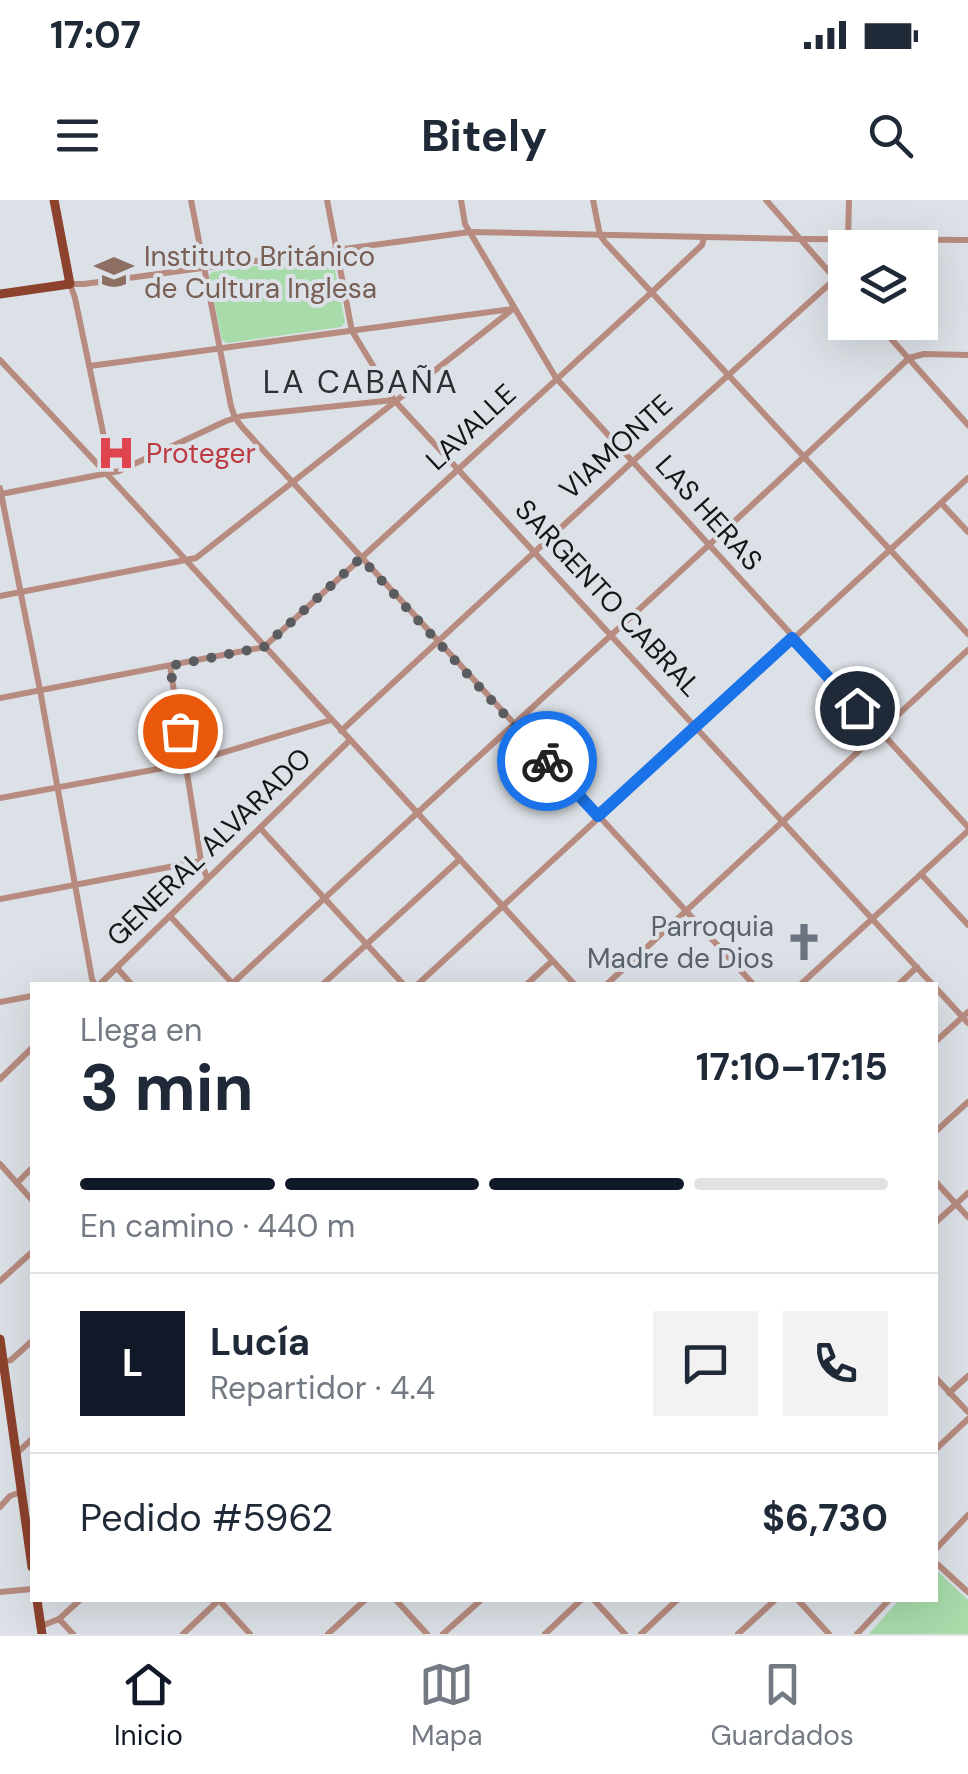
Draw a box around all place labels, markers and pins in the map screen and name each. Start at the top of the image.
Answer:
place label: Instituto Británico de Cultura Inglesa [144,238,377,307]
school or university icon: Instituto Británico de Cultura Inglesa [93,251,135,293]
hospital icon: Proteger [95,432,137,474]
place label: Proteger [146,435,256,472]
pin [815,666,900,751]
pin [138,689,223,774]
place label: Parroquia Madre de Dios [587,908,774,977]
church icon: Parroquia Madre de Dios [783,921,825,963]

